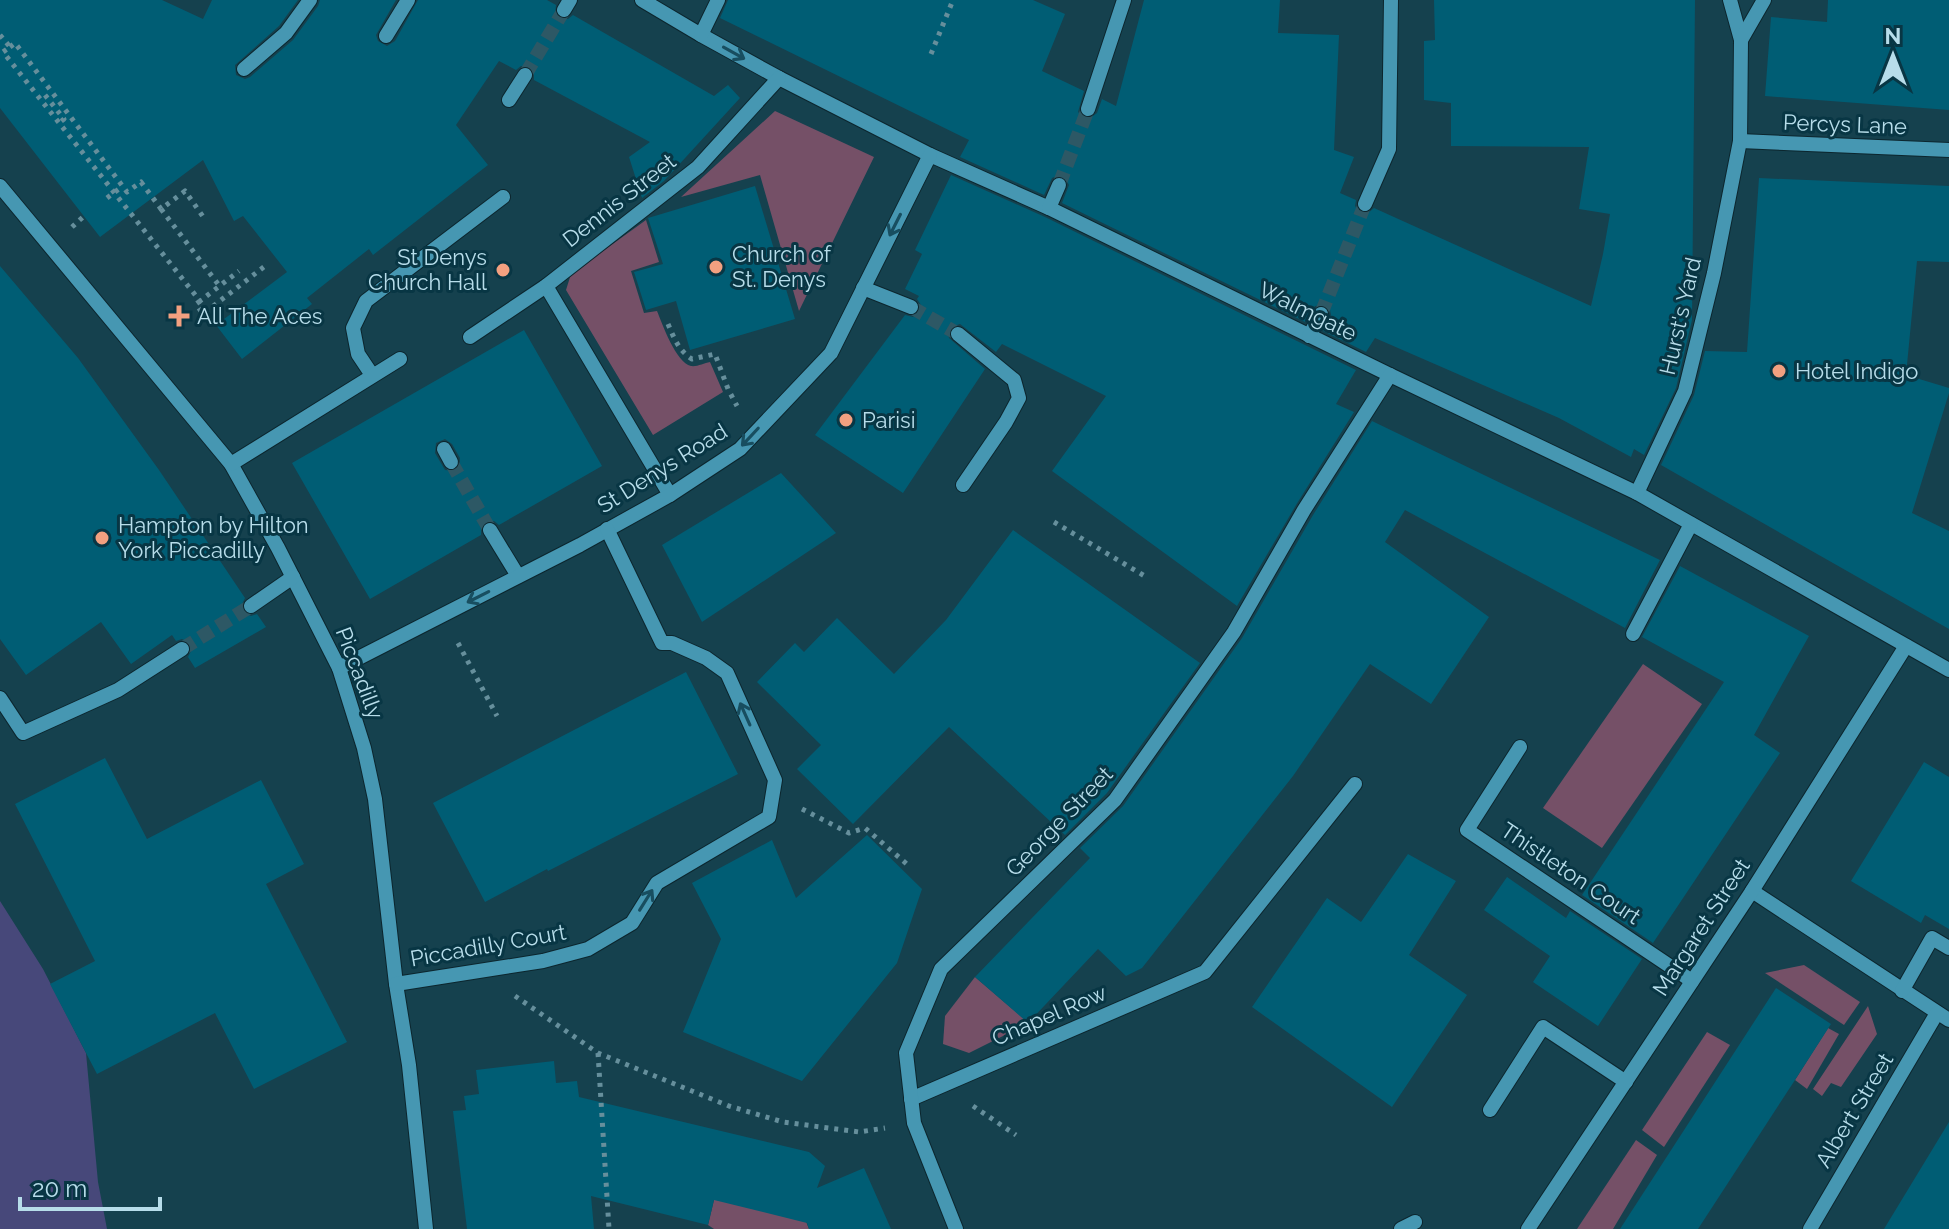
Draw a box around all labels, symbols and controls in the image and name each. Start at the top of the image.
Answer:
north arrow [1853,16,1933,96]
text: N [1885,23,1901,49]
one-way arrow [721,46,745,62]
street label: Percys Lane [1783,109,1908,139]
street label: Dennis Street [557,147,681,252]
one-way arrow [887,212,902,236]
place label: Church of St. Denys [732,241,832,292]
place label: St Denys Church Hall [368,244,487,295]
street label: Hurst's Yard [1654,255,1706,377]
marker: Church of St. Denys [707,258,725,276]
marker: St Denys Church Hall [494,261,512,279]
street label: Walmgate [1255,276,1361,346]
place label: All The Aces [197,303,322,329]
marker: All The Aces [168,305,190,327]
place label: Hotel Indigo [1795,358,1918,384]
marker: Hotel Indigo [1770,362,1788,380]
place label: Parisi [862,407,916,433]
marker: Parisi [837,411,855,429]
street label: St Denys Road [592,418,732,518]
one-way arrow [741,427,760,447]
place label: Hampton by Hilton York Piccadilly [118,512,309,563]
marker: Hampton by Hilton York Piccadilly [93,529,111,547]
one-way arrow [467,589,491,605]
street label: Piccadilly [331,623,389,723]
one-way arrow [737,702,752,727]
street label: George Street [1000,760,1118,881]
street label: Thistleton Court [1496,817,1646,930]
street label: Margaret Street [1647,853,1755,1000]
one-way arrow [639,889,655,912]
street label: Piccadilly Court [408,918,569,972]
street label: Chapel Row [988,979,1110,1051]
street label: Albert Street [1810,1047,1899,1172]
scale bar [20,1161,160,1211]
text: 20 m [32,1174,87,1203]

